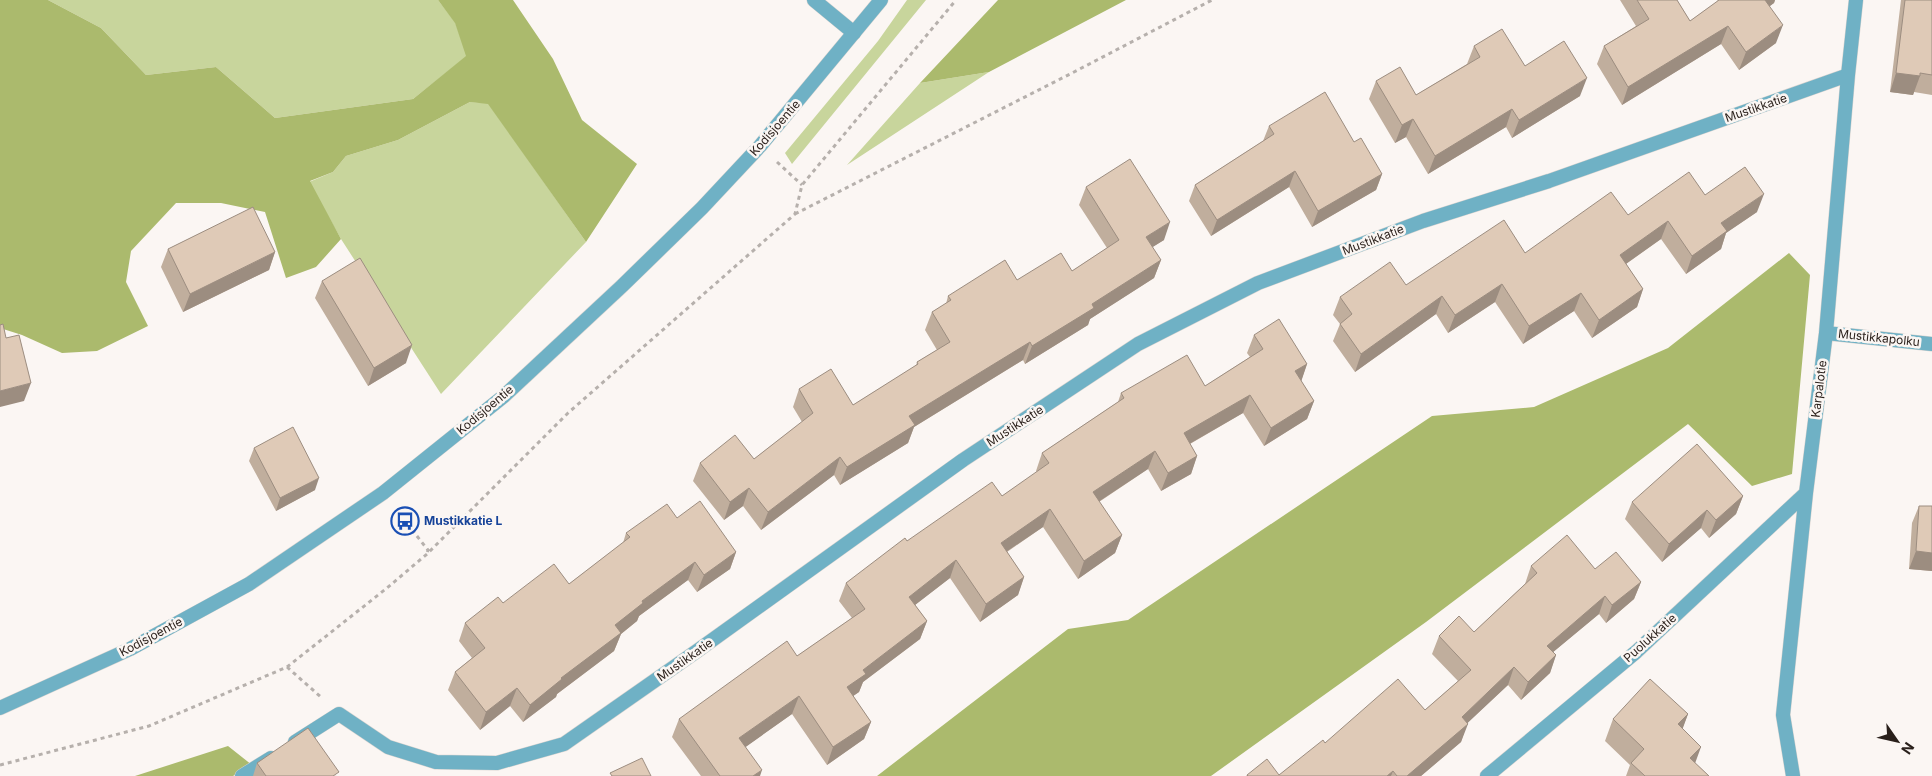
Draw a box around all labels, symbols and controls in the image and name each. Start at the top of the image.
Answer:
street label: Mustikkatie [1723,90,1789,125]
street label: Kodisjoentie [746,97,803,159]
street label: Mustikkatie [1340,221,1406,258]
street label: Mustikkapolku [1837,326,1921,349]
street label: Karpalotie [1808,359,1829,418]
street label: Kodisjoentie [453,382,516,438]
street label: Mustikkatie [983,402,1046,450]
bus stop icon: Mustikkatie L [390,506,420,536]
place label: Mustikkatie L [424,513,503,528]
street label: Puolukkatie [1620,610,1679,665]
street label: Kodisjoentie [117,614,185,659]
street label: Mustikkatie [654,635,716,684]
north arrow [1872,716,1922,766]
text: N [1898,739,1918,758]

